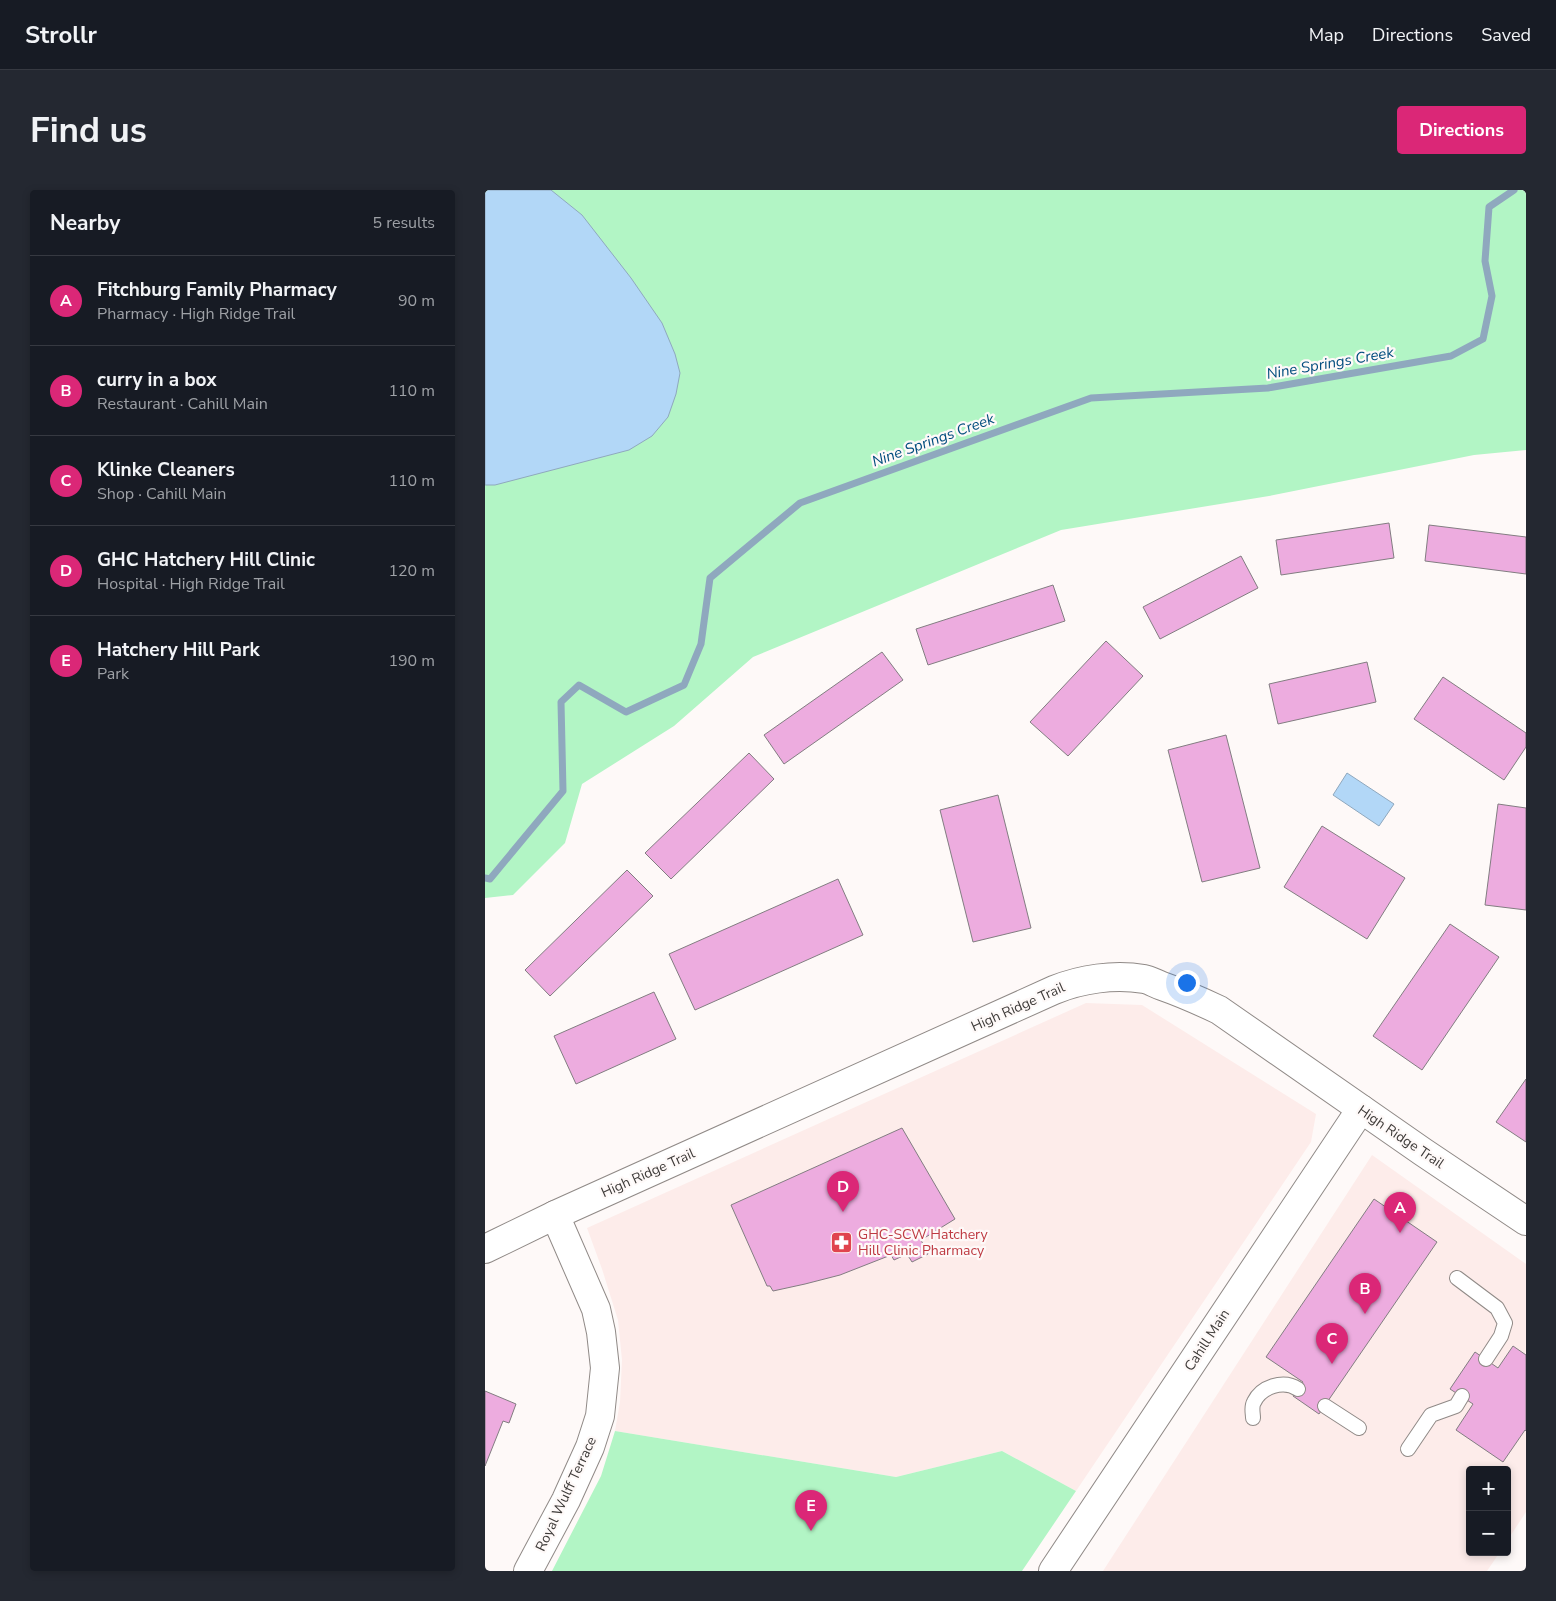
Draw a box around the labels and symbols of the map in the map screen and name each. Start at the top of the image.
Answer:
water label: Nine Springs Creek [1265,342,1396,384]
water label: Nine Springs Creek [869,408,997,471]
your location [1174,970,1200,996]
street label: High Ridge Trail [968,977,1069,1036]
street label: High Ridge Trail [1354,1101,1449,1174]
street label: High Ridge Trail [598,1143,699,1202]
pin: D [827,1171,859,1212]
pin: A [1384,1192,1416,1233]
place label: GHC-SCW Hatchery Hill Clinic Pharmacy [858,1225,989,1260]
pharmacy icon: GHC-SCW Hatchery Hill Clinic Pharmacy [830,1230,854,1254]
pin: B [1349,1273,1381,1314]
street label: Cahill Main [1180,1305,1234,1375]
pin: C [1316,1323,1348,1364]
street label: Royal Wulff Terrace [531,1434,601,1554]
pin: E [795,1490,827,1531]

